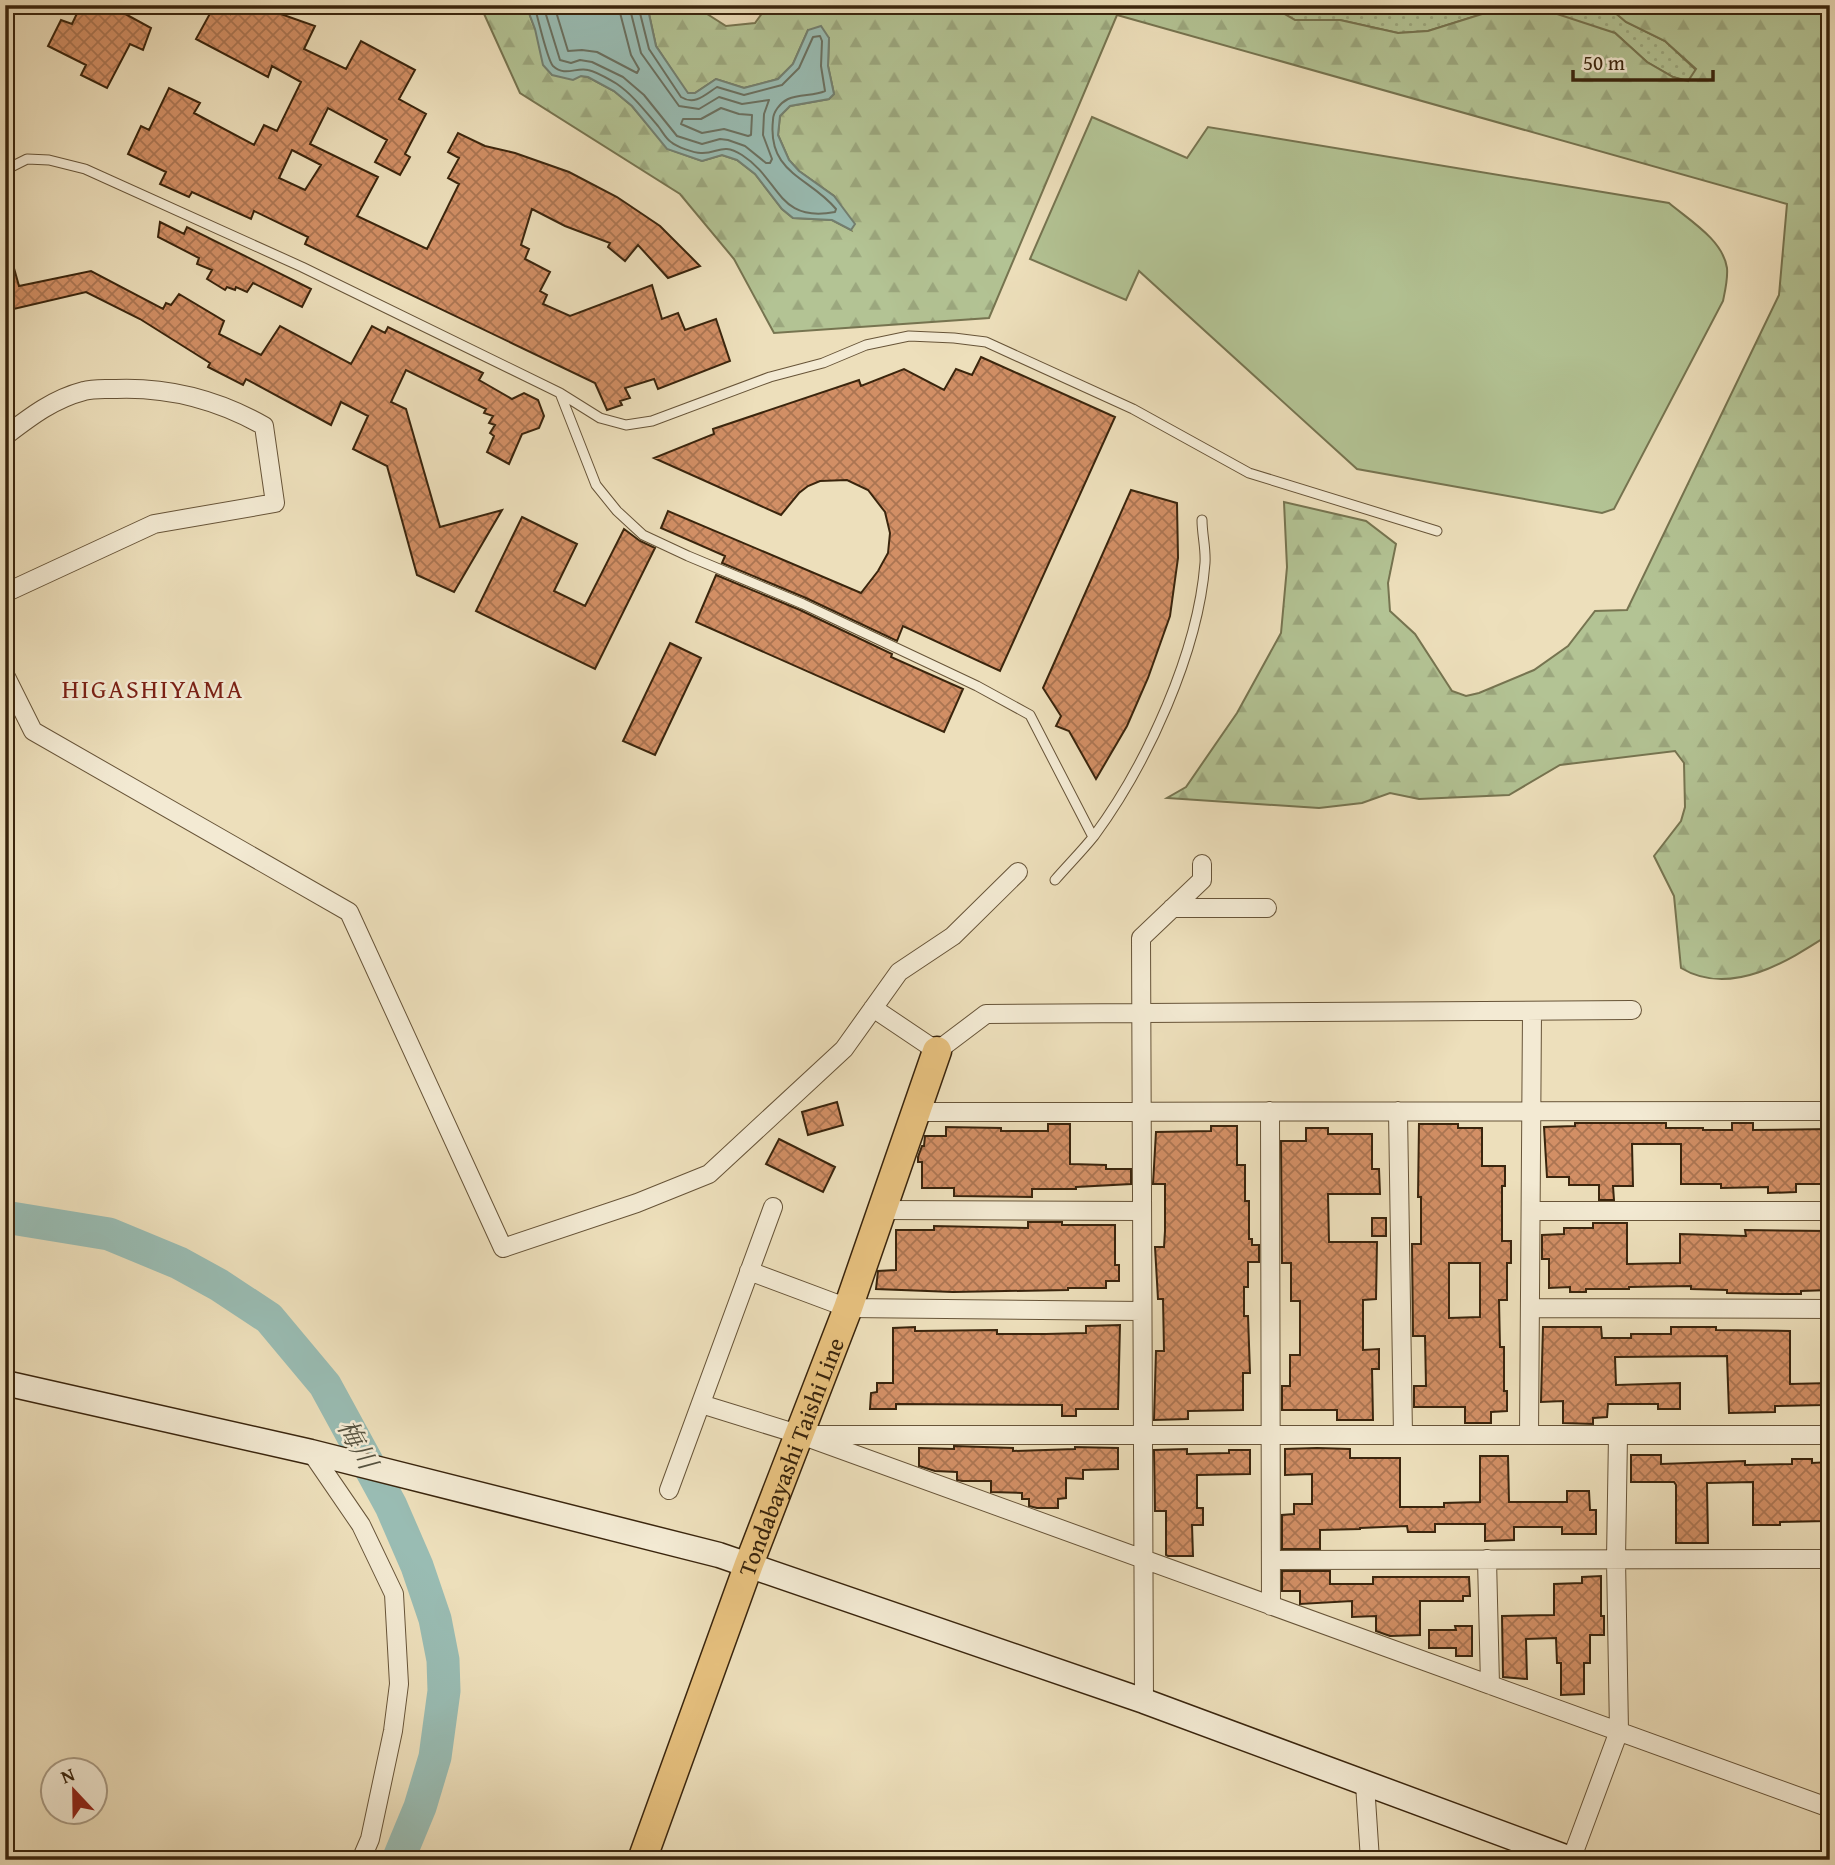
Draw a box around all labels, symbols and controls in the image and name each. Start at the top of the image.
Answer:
scale bar [1573,38,1713,82]
text: 50 m [1583,47,1625,78]
district label: HIGASHIYAMA [62,669,244,708]
street label: Tondabayashi Taishi Line [729,1332,853,1581]
water label: 梅川 [328,1412,389,1479]
north arrow [38,1756,108,1826]
text: N [56,1760,79,1791]

